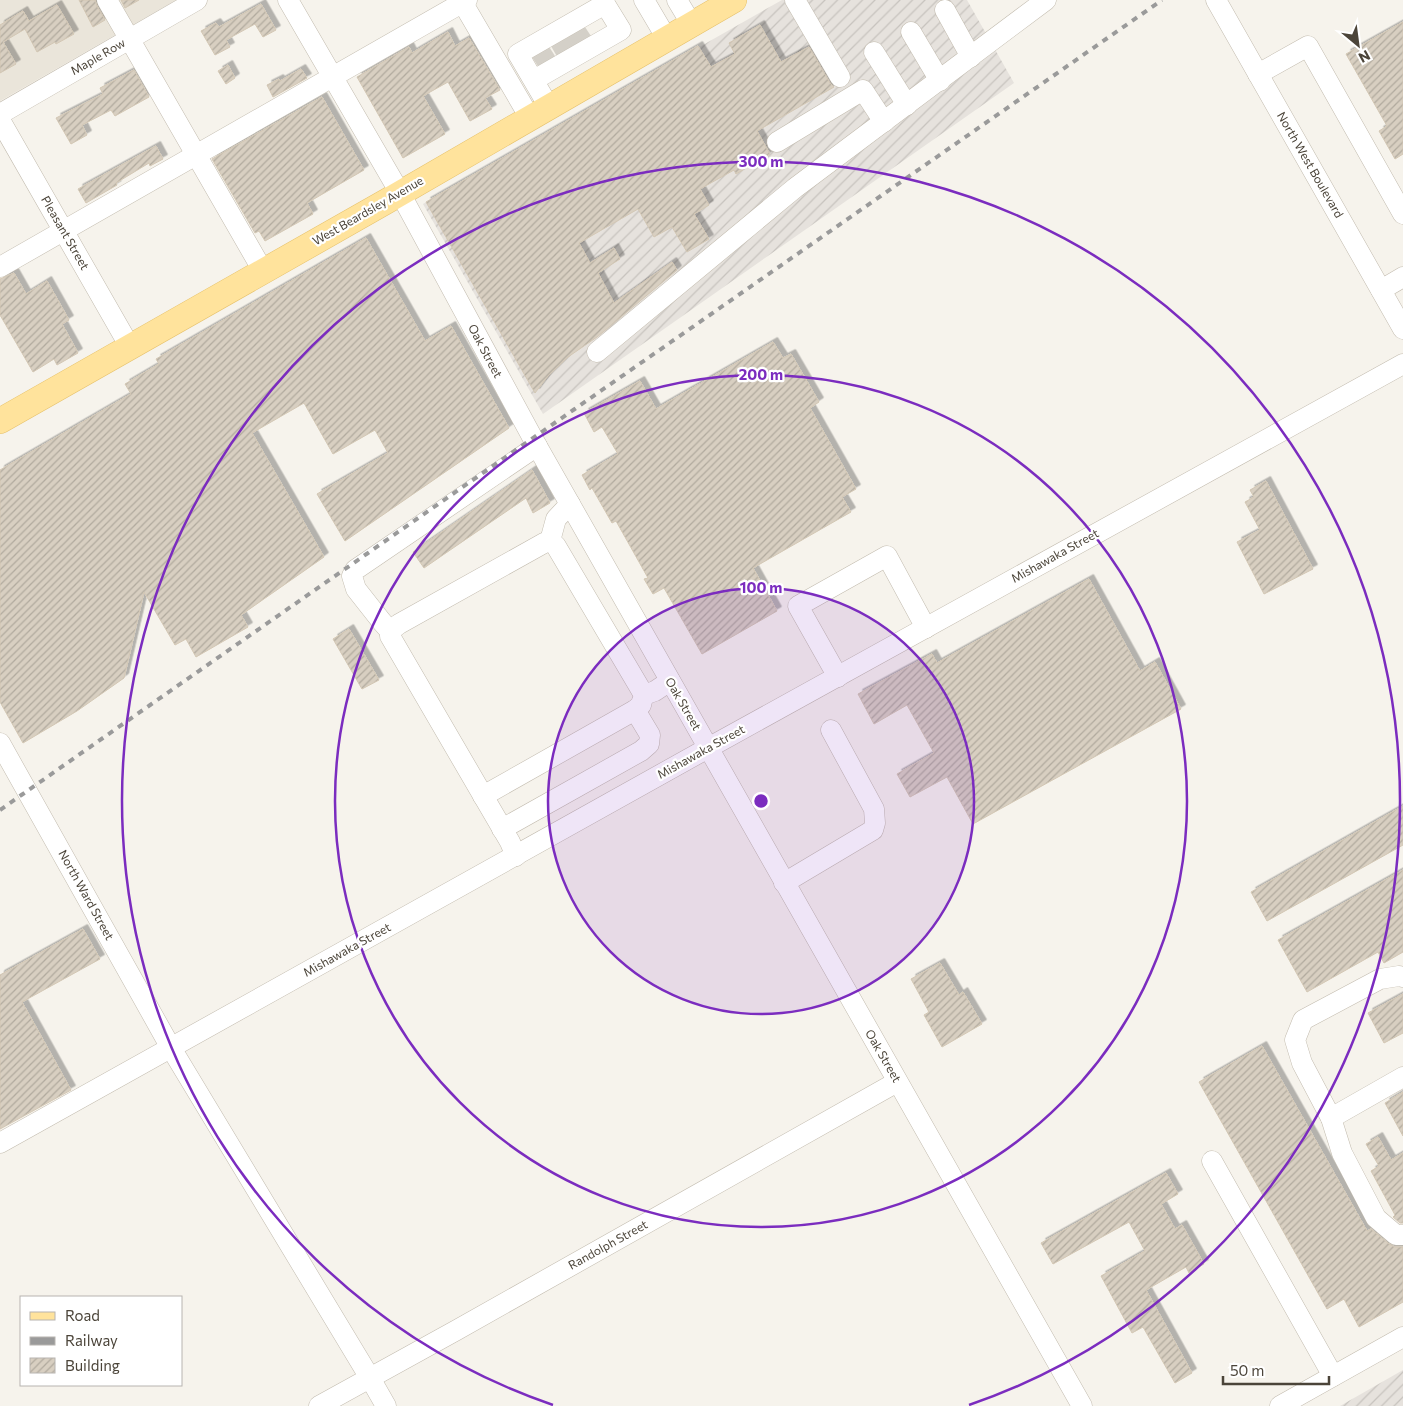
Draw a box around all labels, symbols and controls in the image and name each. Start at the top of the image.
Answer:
north arrow [1333,20,1383,70]
street label: Maple Row [68,35,128,77]
text: N [1356,47,1373,67]
street label: North West Boulevard [1275,109,1347,220]
text: 300 m [739,152,783,170]
street label: West Beardsley Avenue [310,173,425,248]
street label: Pleasant Street [39,193,93,272]
street label: Oak Street [466,321,506,380]
text: 200 m [739,365,783,383]
street label: Mishawaka Street [1008,525,1101,585]
text: 100 m [740,578,782,596]
street label: Oak Street [663,675,705,733]
street label: Mishawaka Street [654,721,747,781]
centre of rings [752,792,770,810]
street label: North Ward Street [56,847,117,942]
street label: Mishawaka Street [300,919,393,979]
street label: Oak Street [863,1027,905,1085]
street label: Randolph Street [565,1217,650,1272]
legend [20,1296,182,1386]
text: Road [65,1306,100,1324]
text: Railway [65,1331,118,1349]
scale bar [1223,1354,1329,1386]
text: Building [65,1356,120,1374]
text: 50 m [1230,1361,1264,1379]

